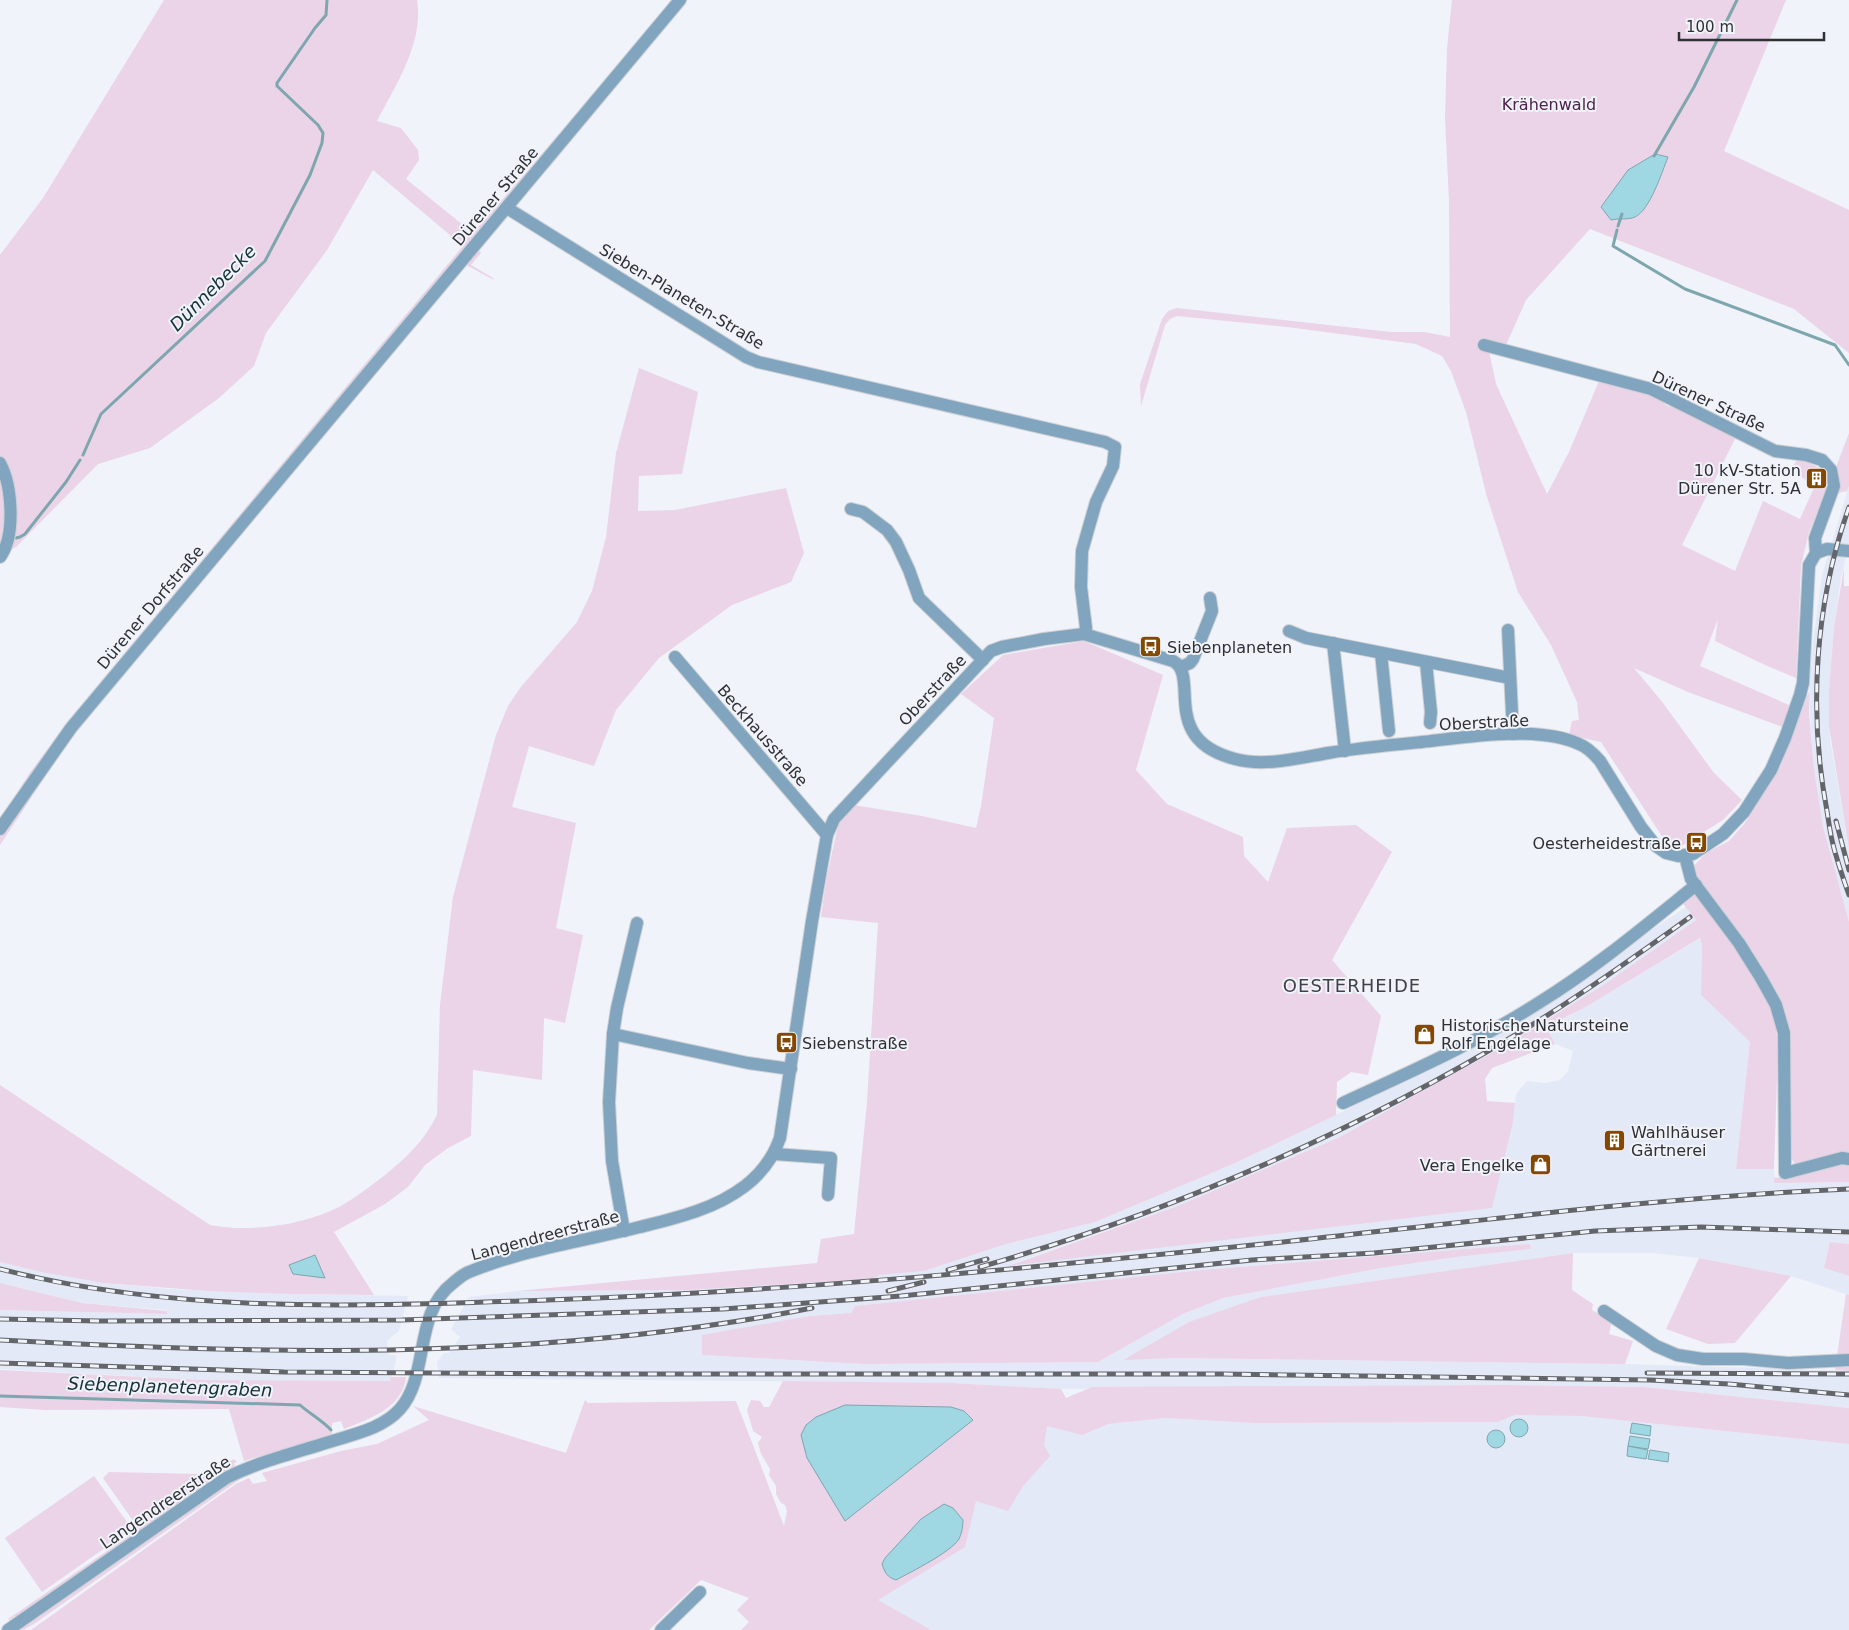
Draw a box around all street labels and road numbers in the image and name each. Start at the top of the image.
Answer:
street label: Dürener Straße [449,143,542,250]
street label: Sieben-Planeten-Straße [596,240,768,353]
street label: Dürener Straße [1649,367,1769,436]
street label: Dürener Dorfstraße [93,542,208,673]
street label: Oberstraße [895,651,970,730]
street label: Beckhausstraße [713,681,812,790]
street label: Oberstraße [1439,711,1530,734]
street label: Langendreerstraße [469,1207,621,1264]
street label: Langendreerstraße [97,1452,234,1553]

